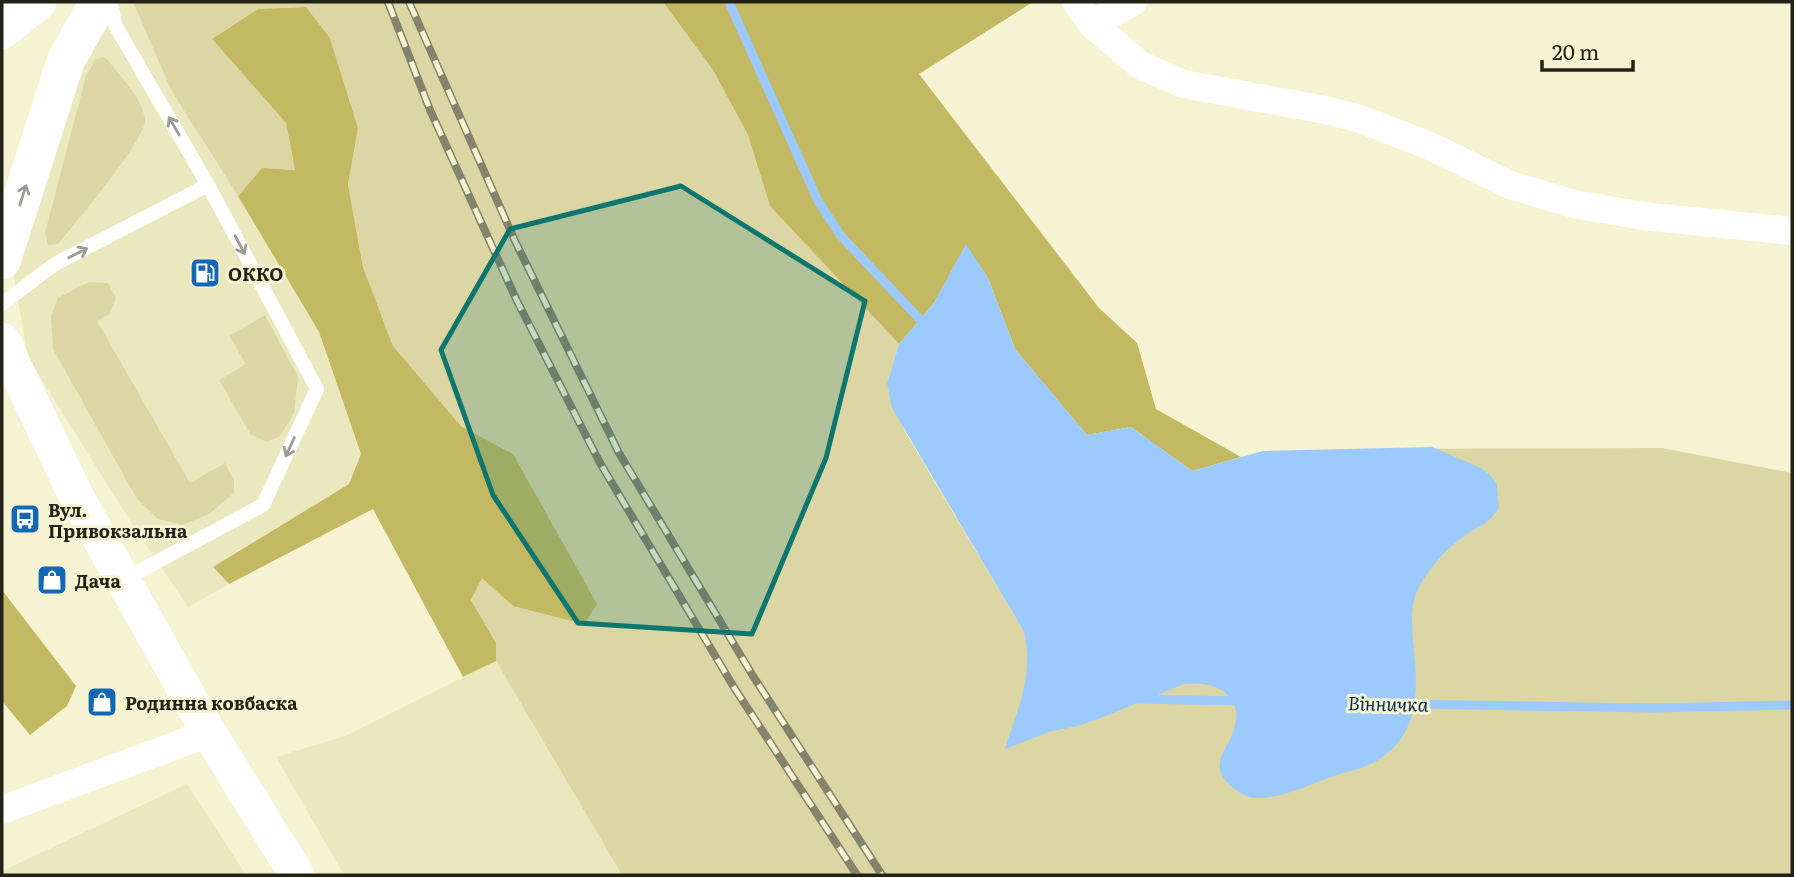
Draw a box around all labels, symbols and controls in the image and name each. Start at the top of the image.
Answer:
scale bar [1542,28,1633,72]
text: 20 m [1552,35,1599,66]
one-way arrow [166,117,180,137]
one-way arrow [17,185,30,207]
one-way arrow [233,235,247,255]
one-way arrow [67,245,88,259]
fuel station icon: ОККО [188,256,222,290]
place label: ОККО [228,260,283,287]
one-way arrow [282,437,295,458]
place label: Вул. Привокзальна [48,496,188,544]
bus stop icon: Вул. Привокзальна [8,502,42,536]
shop icon: Дача [35,563,69,597]
place label: Дача [75,567,122,594]
shop icon: Родинна ковбаска [85,685,119,719]
water label: Вінничка [1347,688,1429,718]
place label: Родинна ковбаска [125,689,298,716]

